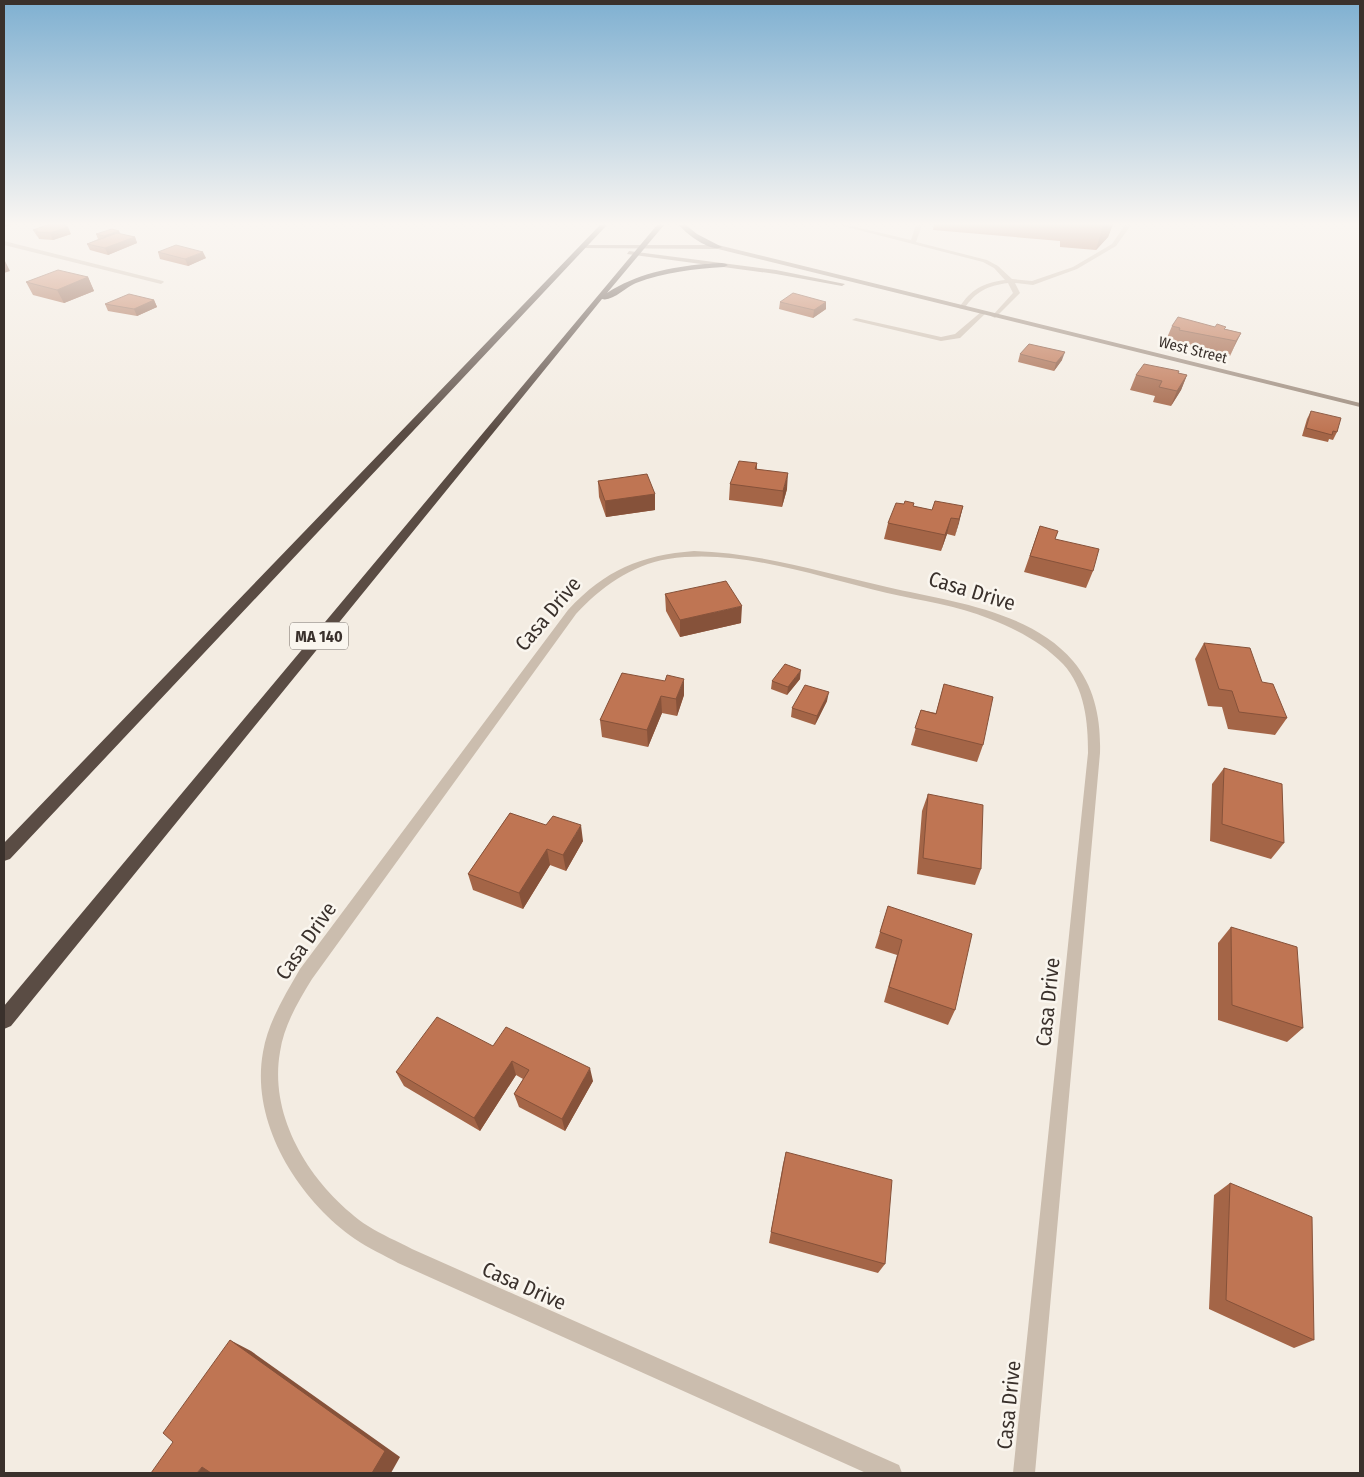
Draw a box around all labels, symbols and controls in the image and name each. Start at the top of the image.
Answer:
street label: West Street [1157,333,1229,367]
street label: Casa Drive [926,566,1018,616]
street label: Casa Drive [509,572,587,656]
road number: MA 140 [290,622,348,650]
street label: Casa Drive [270,897,342,985]
street label: Casa Drive [1030,956,1066,1048]
street label: Casa Drive [478,1256,570,1316]
street label: Casa Drive [991,1359,1027,1451]

